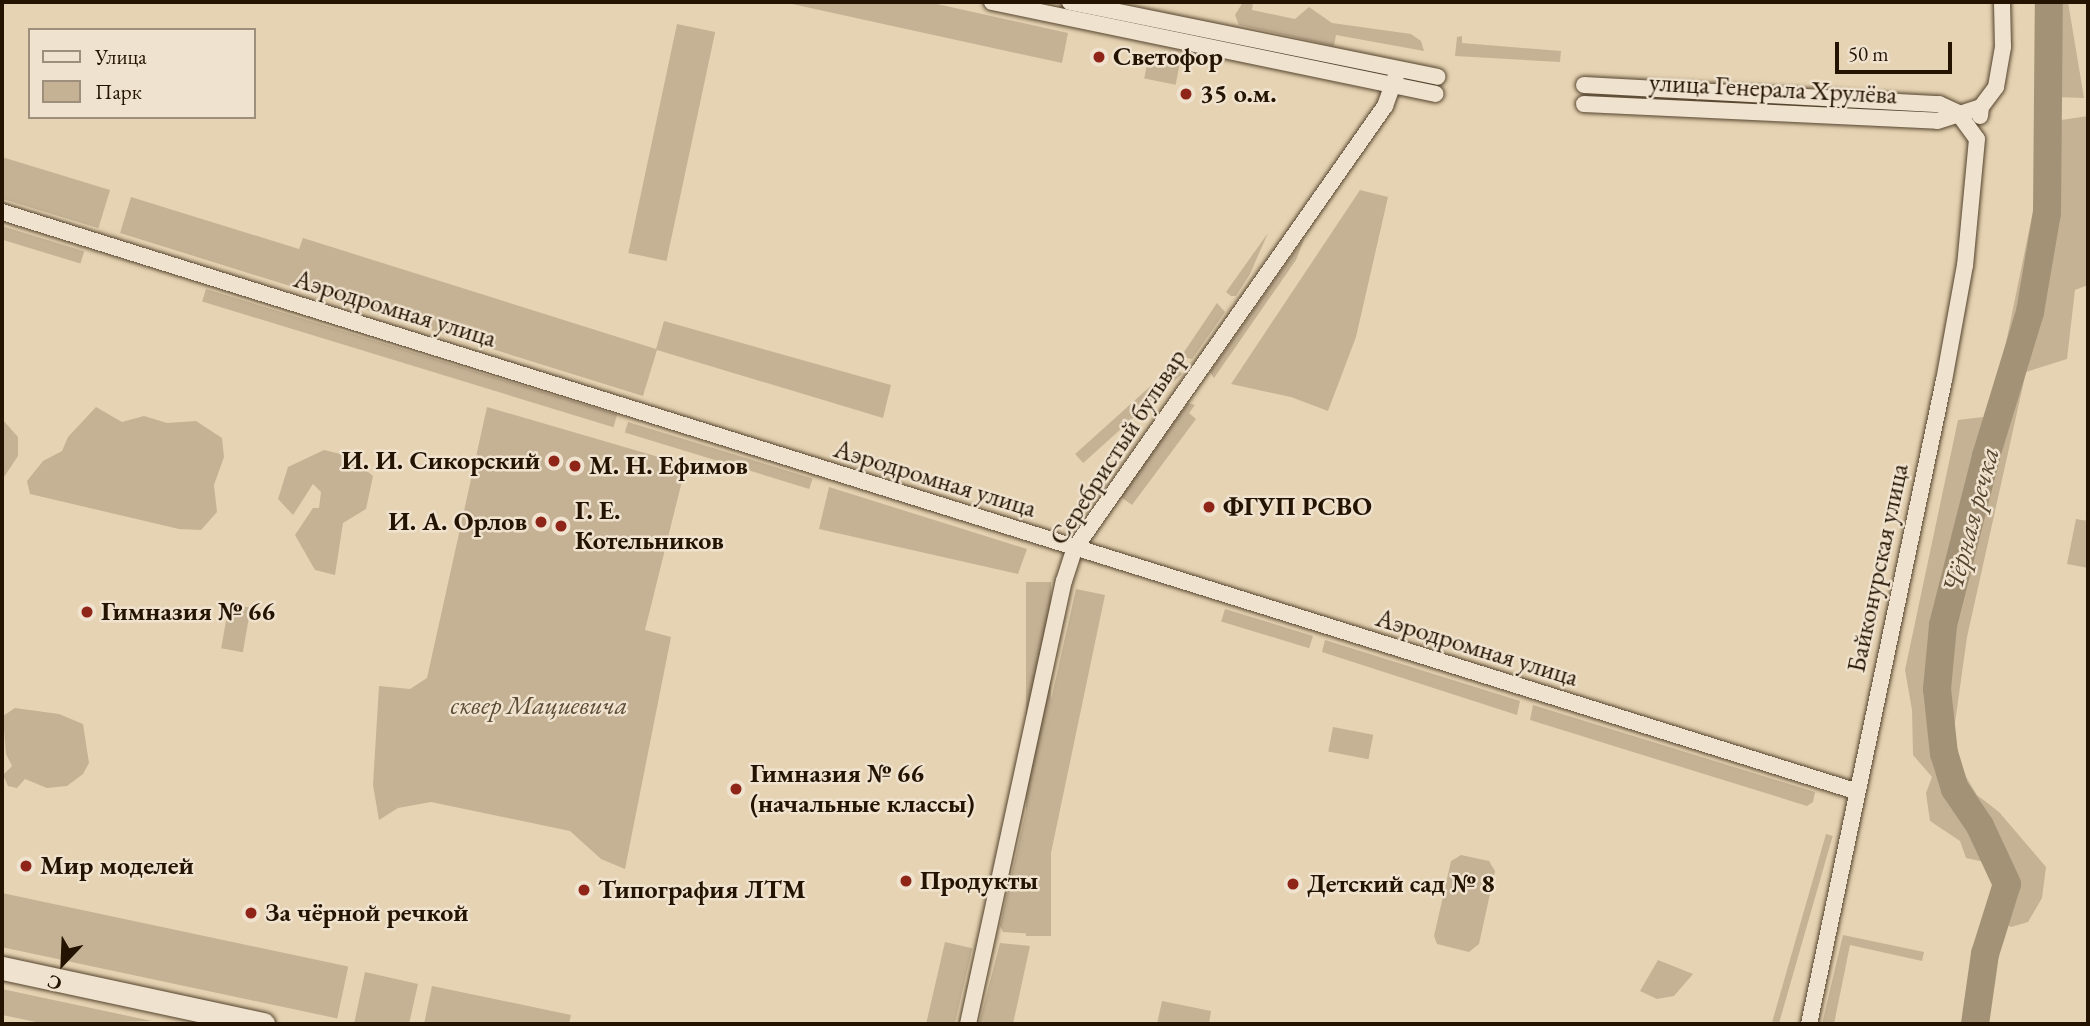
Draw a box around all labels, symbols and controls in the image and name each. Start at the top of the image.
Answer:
legend [28,28,256,119]
scale bar [1838,28,1955,72]
text: 50 m [1848,40,1889,67]
place label: Светофор [1113,41,1223,73]
text: Улица [95,43,147,70]
marker: Светофор [1091,49,1107,65]
street label: улица Генерала Хрулёва [1648,67,1898,111]
text: Парк [95,78,142,105]
place label: 35 о.м. [1200,78,1277,110]
marker: 35 о.м. [1178,86,1194,102]
street label: Аэродромная улица [290,263,500,355]
street label: Серебристый бульвар [1043,343,1193,551]
street label: Аэродромная улица [830,433,1040,525]
water label: Чёрная речка [1934,443,2006,597]
place label: И. И. Сикорский [341,445,540,477]
place label: М. Н. Ефимов [589,450,748,482]
marker: И. И. Сикорский [546,453,562,469]
marker: М. Н. Ефимов [567,458,583,474]
street label: Байконурская улица [1841,461,1915,675]
place label: ФГУП РСВО [1223,491,1372,523]
place label: Г. Е. Котельников [575,495,724,556]
marker: ФГУП РСВО [1201,499,1217,515]
place label: И. А. Орлов [388,506,527,538]
marker: И. А. Орлов [533,514,549,530]
marker: Г. Е. Котельников [553,518,569,534]
place label: Гимназия № 66 [101,596,275,628]
street label: Аэродромная улица [1372,602,1582,694]
marker: Гимназия № 66 [79,604,95,620]
park label: сквер Мациевича [451,690,627,722]
place label: Гимназия № 66 (начальные классы) [750,758,975,820]
marker: Гимназия № 66 (начальные классы) [728,781,744,797]
place label: Мир моделей [40,850,194,882]
marker: Мир моделей [18,858,34,874]
place label: Продукты [920,865,1038,897]
place label: Детский сад № 8 [1307,868,1495,900]
marker: Продукты [898,873,914,889]
place label: Типография ЛТМ [598,874,806,906]
marker: Детский сад № 8 [1285,876,1301,892]
marker: Типография ЛТМ [576,882,592,898]
place label: За чёрной речкой [265,897,469,929]
marker: За чёрной речкой [243,905,259,921]
north arrow [28,928,98,998]
text: С [44,969,66,997]

